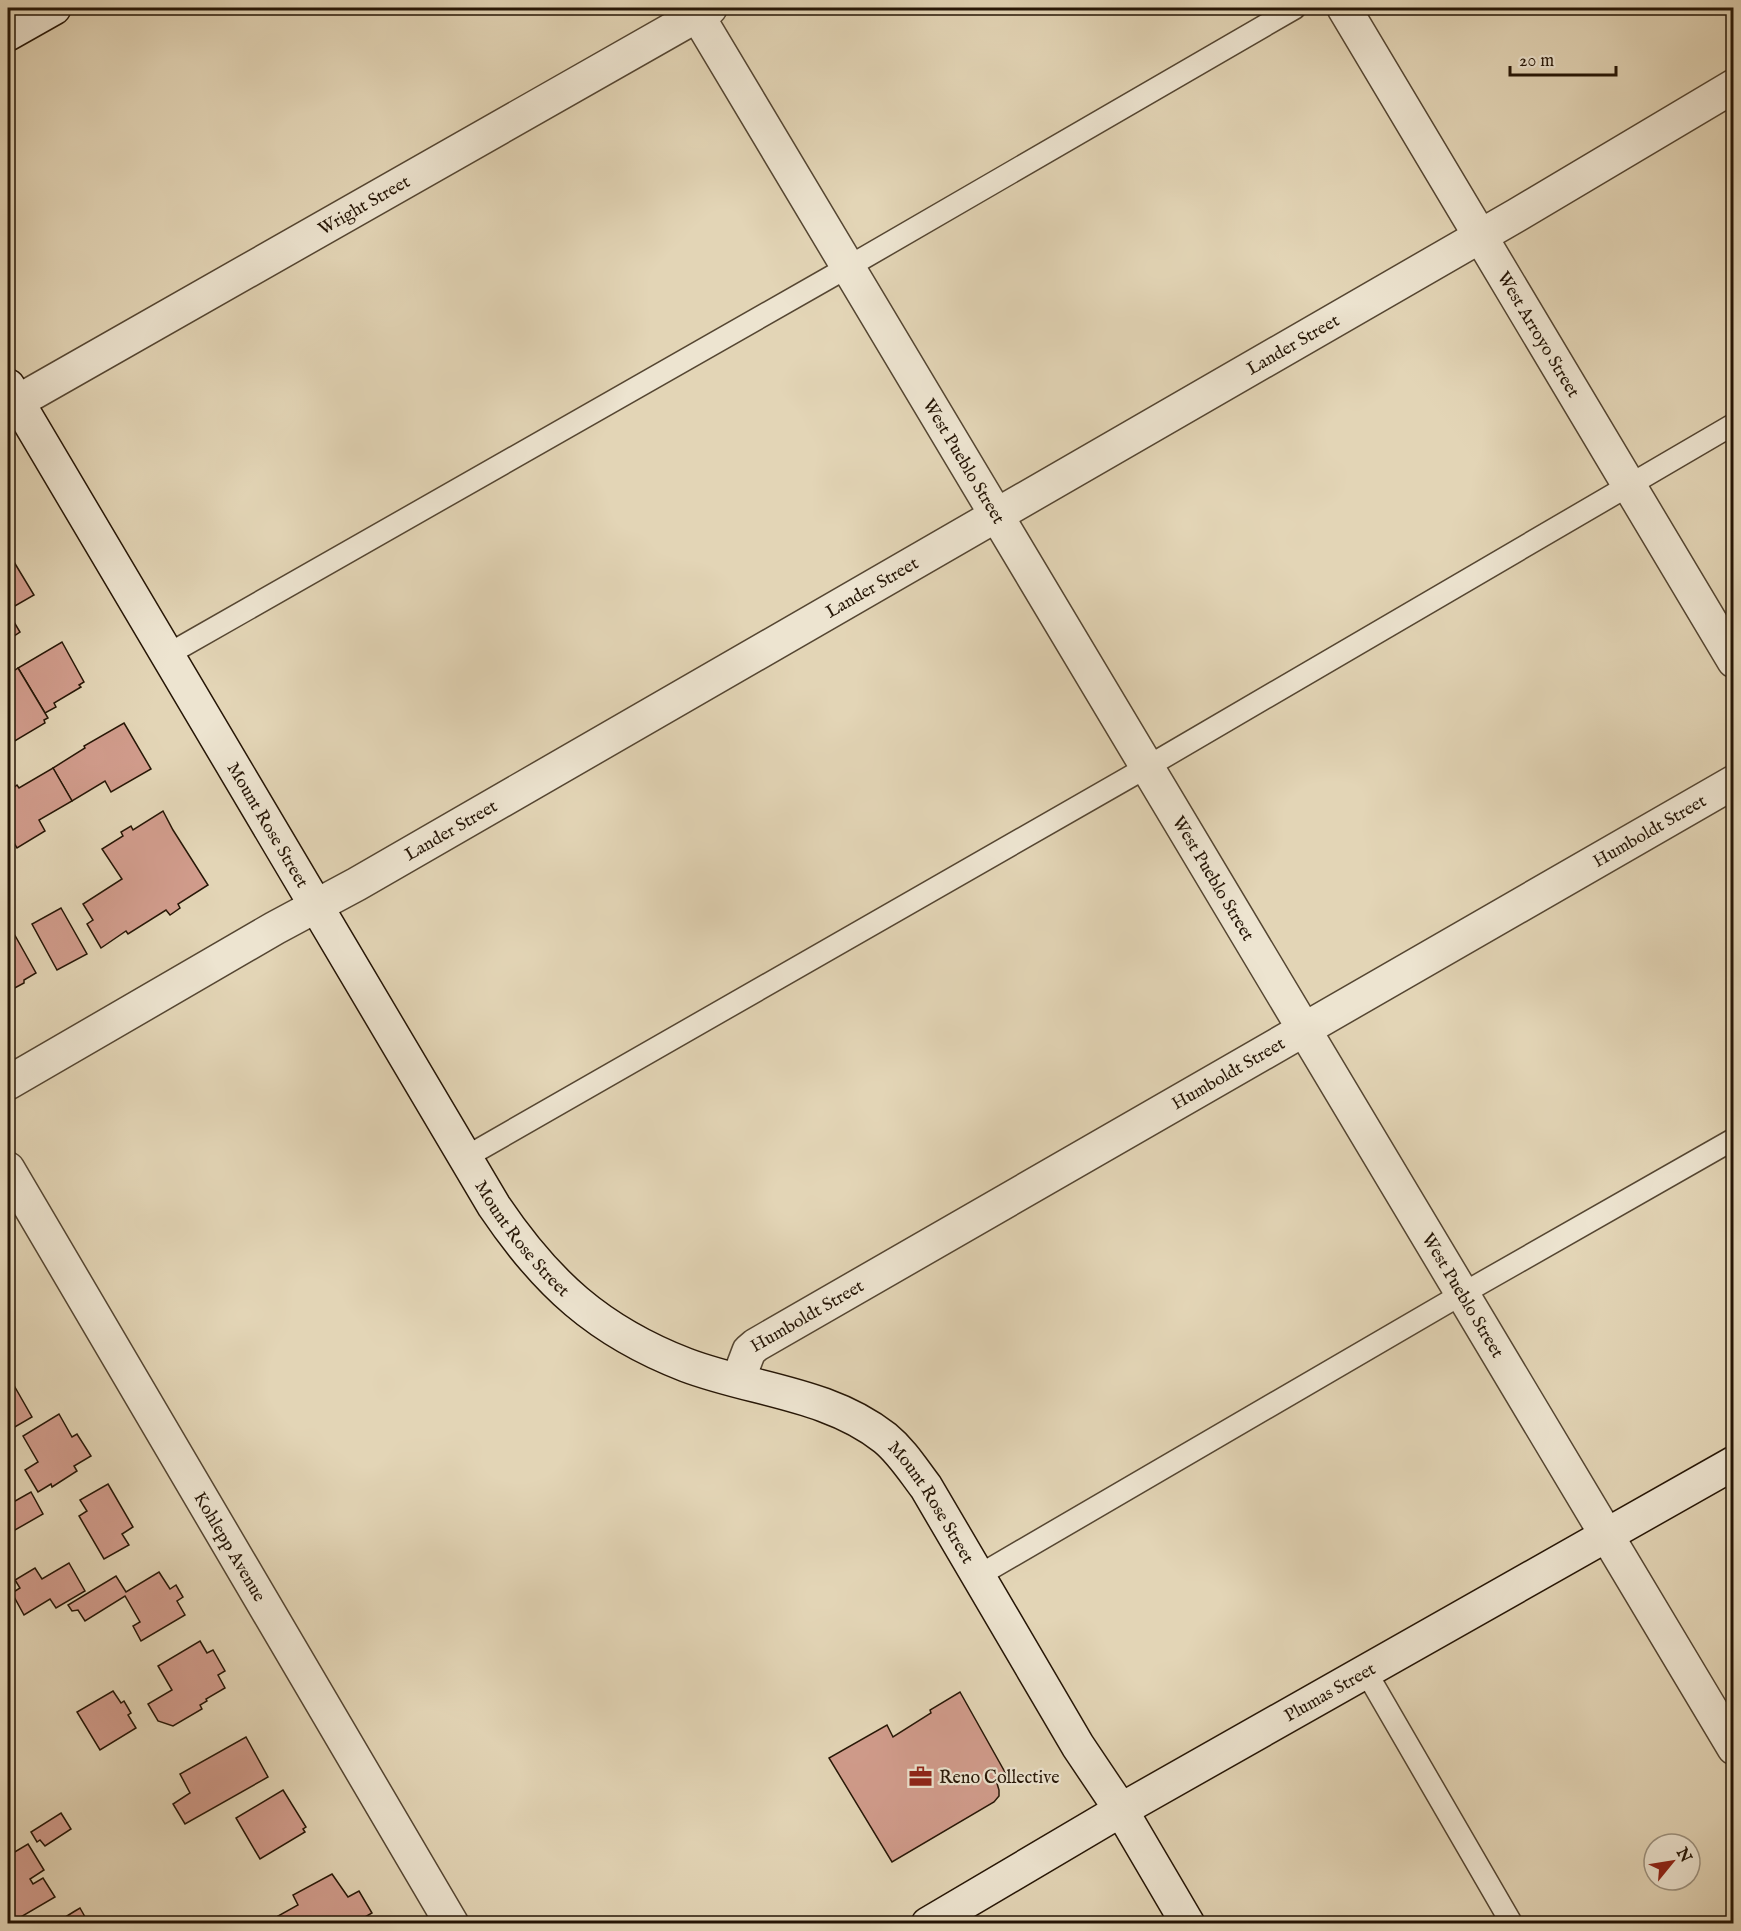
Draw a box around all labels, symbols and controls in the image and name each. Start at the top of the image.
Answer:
scale bar [1510,39,1616,77]
text: 20 m [1519,50,1554,73]
street label: Wright Street [315,171,415,241]
street label: West Arroyo Street [1491,268,1584,402]
street label: Lander Street [1243,310,1344,381]
street label: West Pueblo Street [917,395,1009,529]
street label: Lander Street [822,553,923,624]
street label: Mount Rose Street [221,759,313,892]
street label: Humboldt Street [1589,790,1711,874]
street label: Lander Street [401,795,502,867]
street label: West Pueblo Street [1166,812,1259,946]
street label: Humboldt Street [1168,1033,1290,1116]
street label: Mount Rose Street [468,1177,574,1303]
street label: West Pueblo Street [1416,1229,1508,1363]
street label: Humboldt Street [747,1275,868,1359]
street label: Mount Rose Street [882,1437,978,1568]
street label: Kohlepp Avenue [187,1488,270,1606]
street label: Plumas Street [1281,1658,1380,1728]
office icon: Reno Collective [908,1764,934,1790]
place label: Reno Collective [939,1767,1059,1790]
north arrow [1642,1832,1702,1892]
text: N [1671,1844,1695,1867]

